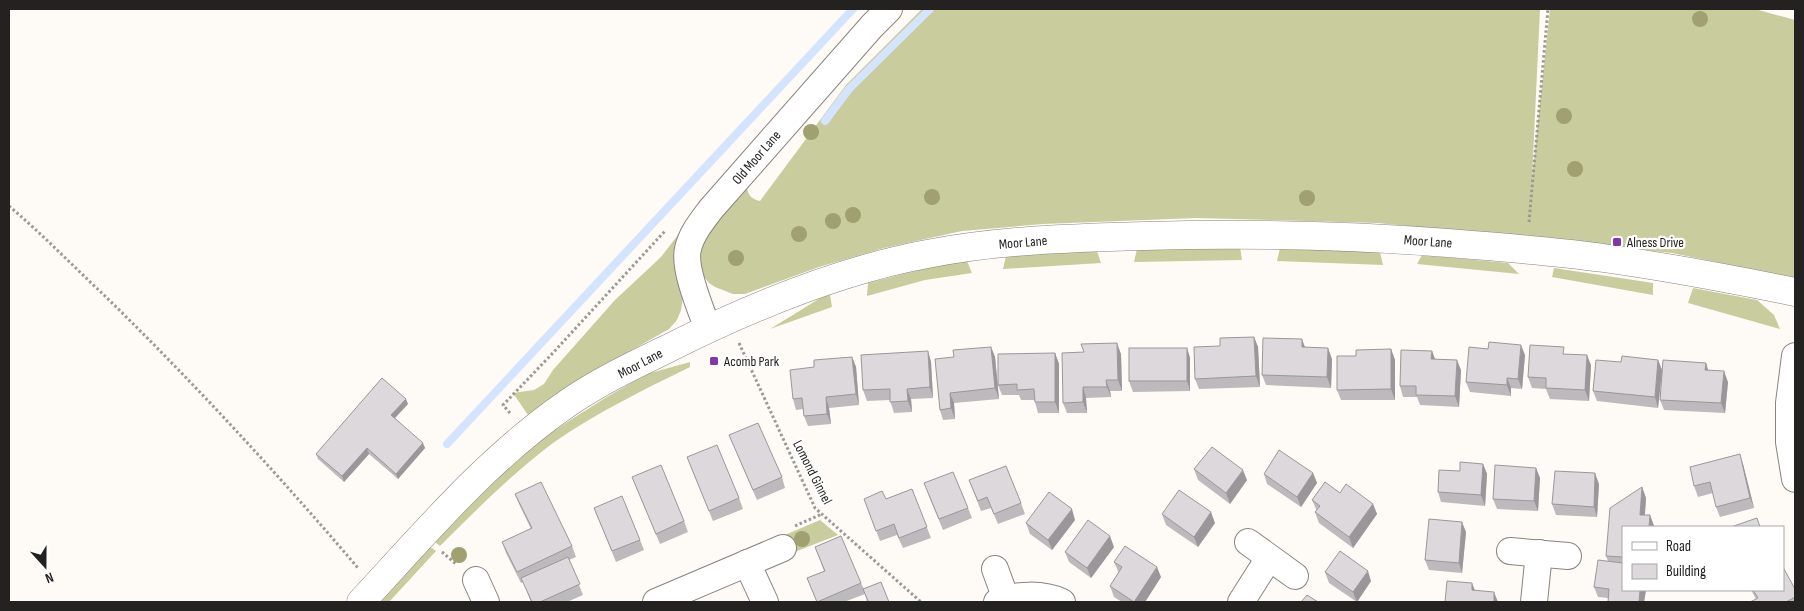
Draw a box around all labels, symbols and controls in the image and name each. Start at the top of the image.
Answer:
street label: Old Moor Lane [728,127,784,188]
street label: Moor Lane [1403,231,1453,252]
street label: Moor Lane [998,232,1048,253]
place label: Alness Drive [1626,234,1684,251]
marker: Alness Drive [1611,236,1623,248]
street label: Moor Lane [615,345,666,382]
place label: Acomb Park [723,353,780,370]
marker: Acomb Park [708,355,720,367]
street label: Lomond Ginnel [789,437,836,507]
legend [1622,526,1784,591]
text: Road [1666,537,1691,556]
north arrow [20,541,70,591]
text: Building [1666,562,1706,581]
text: N [43,568,56,587]

